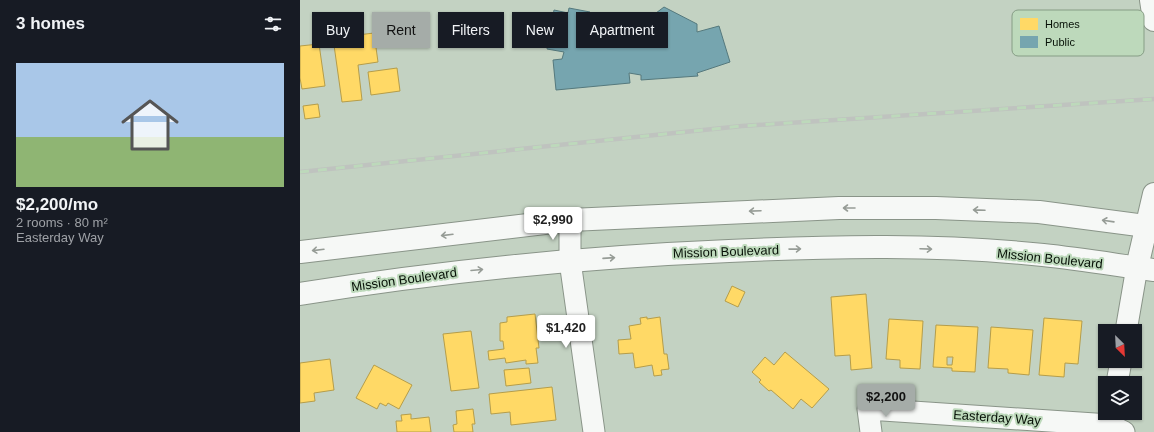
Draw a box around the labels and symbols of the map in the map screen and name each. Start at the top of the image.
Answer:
legend [1012,10,1144,56]
text: Homes [1045,18,1080,30]
text: Public [1045,36,1075,48]
one-way arrow [843,204,856,212]
one-way arrow [973,206,986,214]
pin: $2,990 [520,207,586,241]
one-way arrow [749,207,762,214]
one-way arrow [1102,217,1115,225]
one-way arrow [441,231,454,239]
street label: Mission Boulevard [673,242,779,261]
one-way arrow [788,245,801,252]
one-way arrow [919,245,932,252]
street label: Mission Boulevard [996,245,1104,272]
one-way arrow [312,246,325,253]
one-way arrow [602,254,615,261]
street label: Mission Boulevard [350,265,458,294]
one-way arrow [470,266,483,273]
pin: $1,420 [533,315,599,349]
north arrow [1098,324,1142,368]
pin: $2,200 [853,384,919,418]
street label: Easterday Way [953,407,1042,428]

